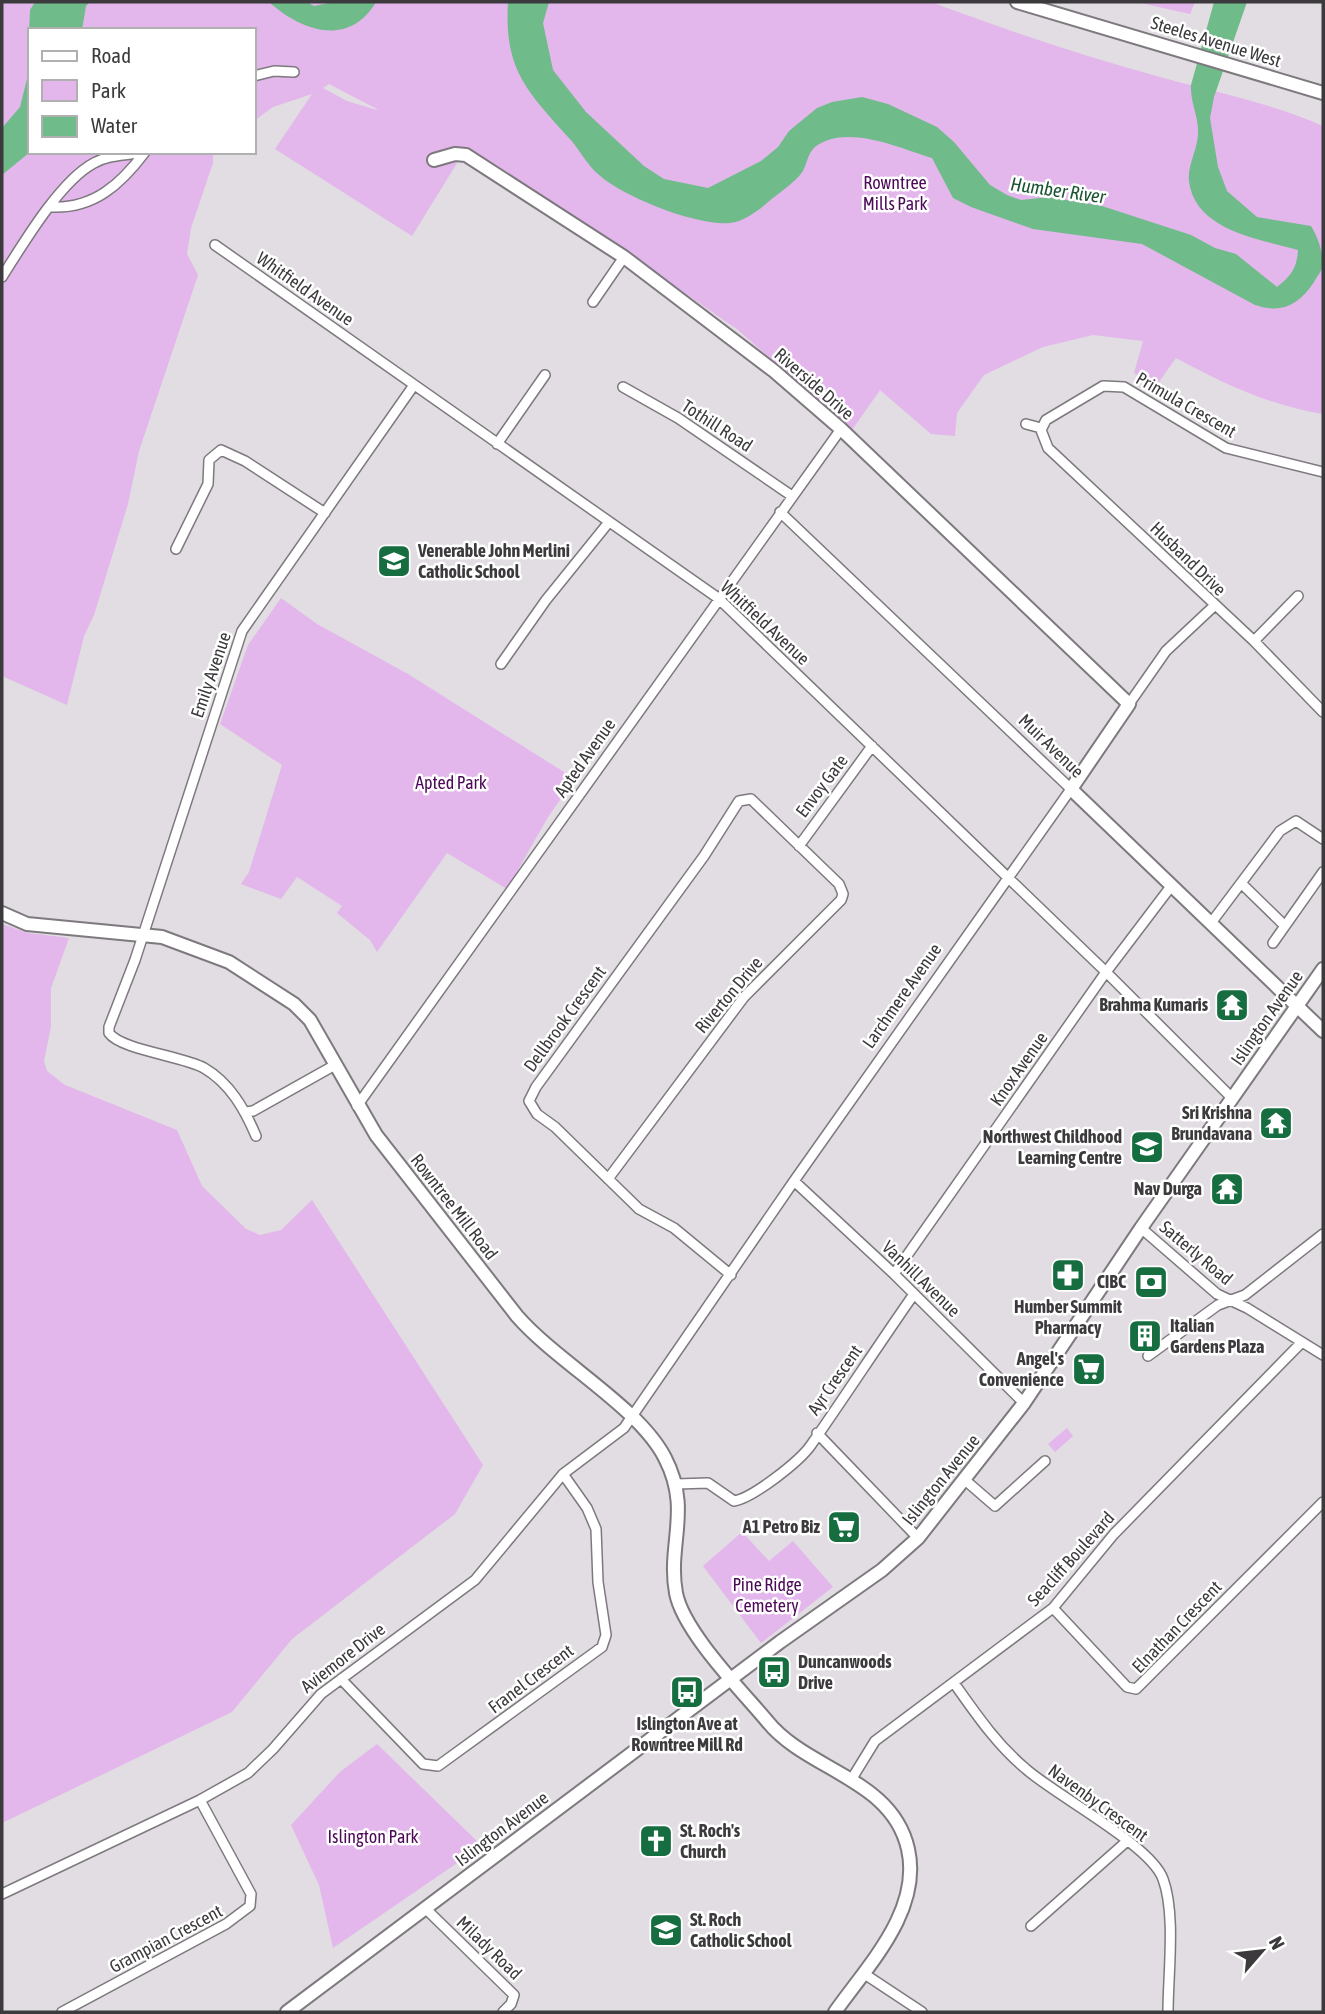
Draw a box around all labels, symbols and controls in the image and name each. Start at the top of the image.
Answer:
street label: Steeles Avenue West [1149,12,1284,71]
legend [28,28,256,154]
text: Road [91,43,131,67]
text: Park [91,78,126,102]
text: Water [91,113,138,137]
park label: Rowntree Mills Park [863,172,927,214]
water label: Humber River [1009,172,1108,208]
street label: Whitfield Avenue [253,247,358,330]
street label: Riverside Drive [770,343,858,424]
street label: Primula Crescent [1132,367,1240,442]
street label: Tothill Road [678,395,756,456]
street label: Husband Drive [1146,517,1231,600]
place label: Venerable John Merlini Catholic School [417,540,570,582]
school or university icon: Venerable John Merlini Catholic School [375,542,413,580]
street label: Whitfield Avenue [717,576,814,669]
street label: Emily Avenue [186,629,235,720]
street label: Muir Avenue [1014,709,1088,782]
street label: Apted Avenue [550,714,619,801]
street label: Envoy Gate [791,750,852,821]
park label: Apted Park [415,772,487,793]
street label: Larchmere Avenue [858,939,945,1052]
street label: Riverton Drive [691,952,767,1037]
street label: Dellbrook Crescent [519,962,610,1076]
street label: Islington Avenue [1226,966,1307,1069]
temple icon: Brahma Kumaris [1213,986,1251,1024]
place label: Brahma Kumaris [1099,994,1209,1015]
street label: Knox Avenue [985,1028,1052,1110]
place label: Sri Krishna Brundavana [1171,1102,1252,1144]
temple icon: Sri Krishna Brundavana [1257,1104,1295,1142]
place label: Northwest Childhood Learning Centre [983,1126,1122,1168]
school or university icon: Northwest Childhood Learning Centre [1128,1128,1166,1166]
street label: Rowntree Mill Road [407,1150,502,1264]
temple icon: Nav Durga [1208,1170,1246,1208]
place label: Nav Durga [1134,1178,1202,1199]
street label: Satterly Road [1156,1216,1237,1289]
street label: Vanhill Avenue [878,1236,965,1321]
pharmacy icon: Humber Summit Pharmacy [1049,1256,1087,1294]
bank icon: CIBC [1132,1263,1170,1301]
place label: CIBC [1097,1271,1126,1292]
place label: Humber Summit Pharmacy [1014,1296,1123,1338]
place label: Italian Gardens Plaza [1170,1315,1264,1357]
building icon: Italian Gardens Plaza [1126,1317,1164,1355]
street label: Ayr Crescent [803,1341,866,1419]
place label: Angel's Convenience [979,1348,1065,1390]
supermarket icon: Angel's Convenience [1070,1350,1108,1388]
street label: Islington Avenue [898,1430,984,1529]
street label: Seacliff Boulevard [1023,1507,1118,1610]
supermarket icon: A1 Petro Biz [825,1508,863,1546]
place label: A1 Petro Biz [742,1516,821,1537]
park label: Pine Ridge Cemetery [732,1574,802,1616]
street label: Elnathan Crescent [1128,1576,1226,1677]
street label: Aviemore Drive [296,1618,389,1697]
street label: Franel Crescent [484,1640,577,1717]
place label: Duncanwoods Drive [798,1651,892,1693]
bus stop icon: Duncanwoods Drive [755,1653,793,1691]
bus stop icon: Islington Ave at Rowntree Mill Rd [668,1673,706,1711]
place label: Islington Ave at Rowntree Mill Rd [631,1713,743,1755]
street label: Navenby Crescent [1044,1759,1152,1846]
street label: Islington Avenue [451,1787,552,1870]
place label: St. Roch's Church [680,1820,741,1862]
church icon: St. Roch's Church [637,1822,675,1860]
park label: Islington Park [327,1826,419,1847]
street label: Grampian Crescent [106,1900,226,1977]
place label: St. Roch Catholic School [690,1909,792,1951]
school or university icon: St. Roch Catholic School [647,1911,685,1949]
street label: Milady Road [453,1912,526,1984]
north arrow [1227,1916,1297,1986]
text: N [1265,1933,1289,1953]

